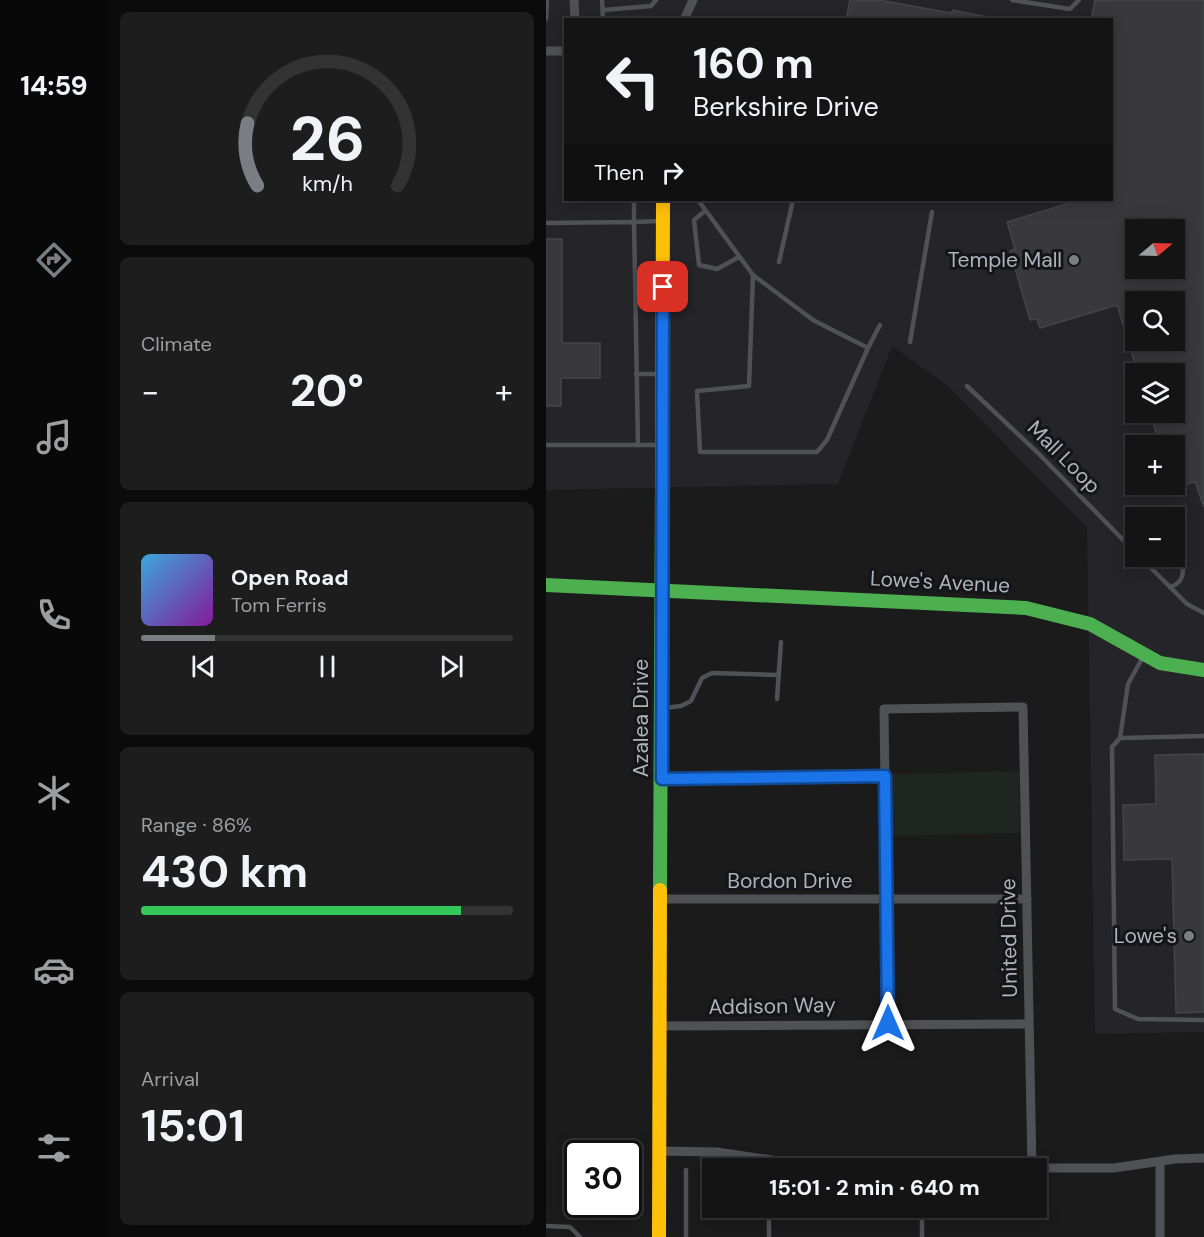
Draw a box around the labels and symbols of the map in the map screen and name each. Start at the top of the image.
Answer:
north arrow [1125,219,1185,279]
place label: Temple Mall [948,246,1062,274]
marker: Temple Mall [1067,253,1081,267]
pin [637,261,688,312]
street label: Mall Loop [1021,414,1107,500]
street label: Lowe's Avenue [869,564,1011,600]
street label: Azalea Drive [627,659,655,777]
street label: Bordon Drive [727,867,853,895]
street label: United Drive [994,878,1024,998]
place label: Lowe's [1114,922,1177,950]
marker: Lowe's [1182,929,1196,943]
street label: Addison Way [708,991,836,1021]
position arrow [856,991,920,1055]
speed limit sign: 30 [564,1140,642,1218]

